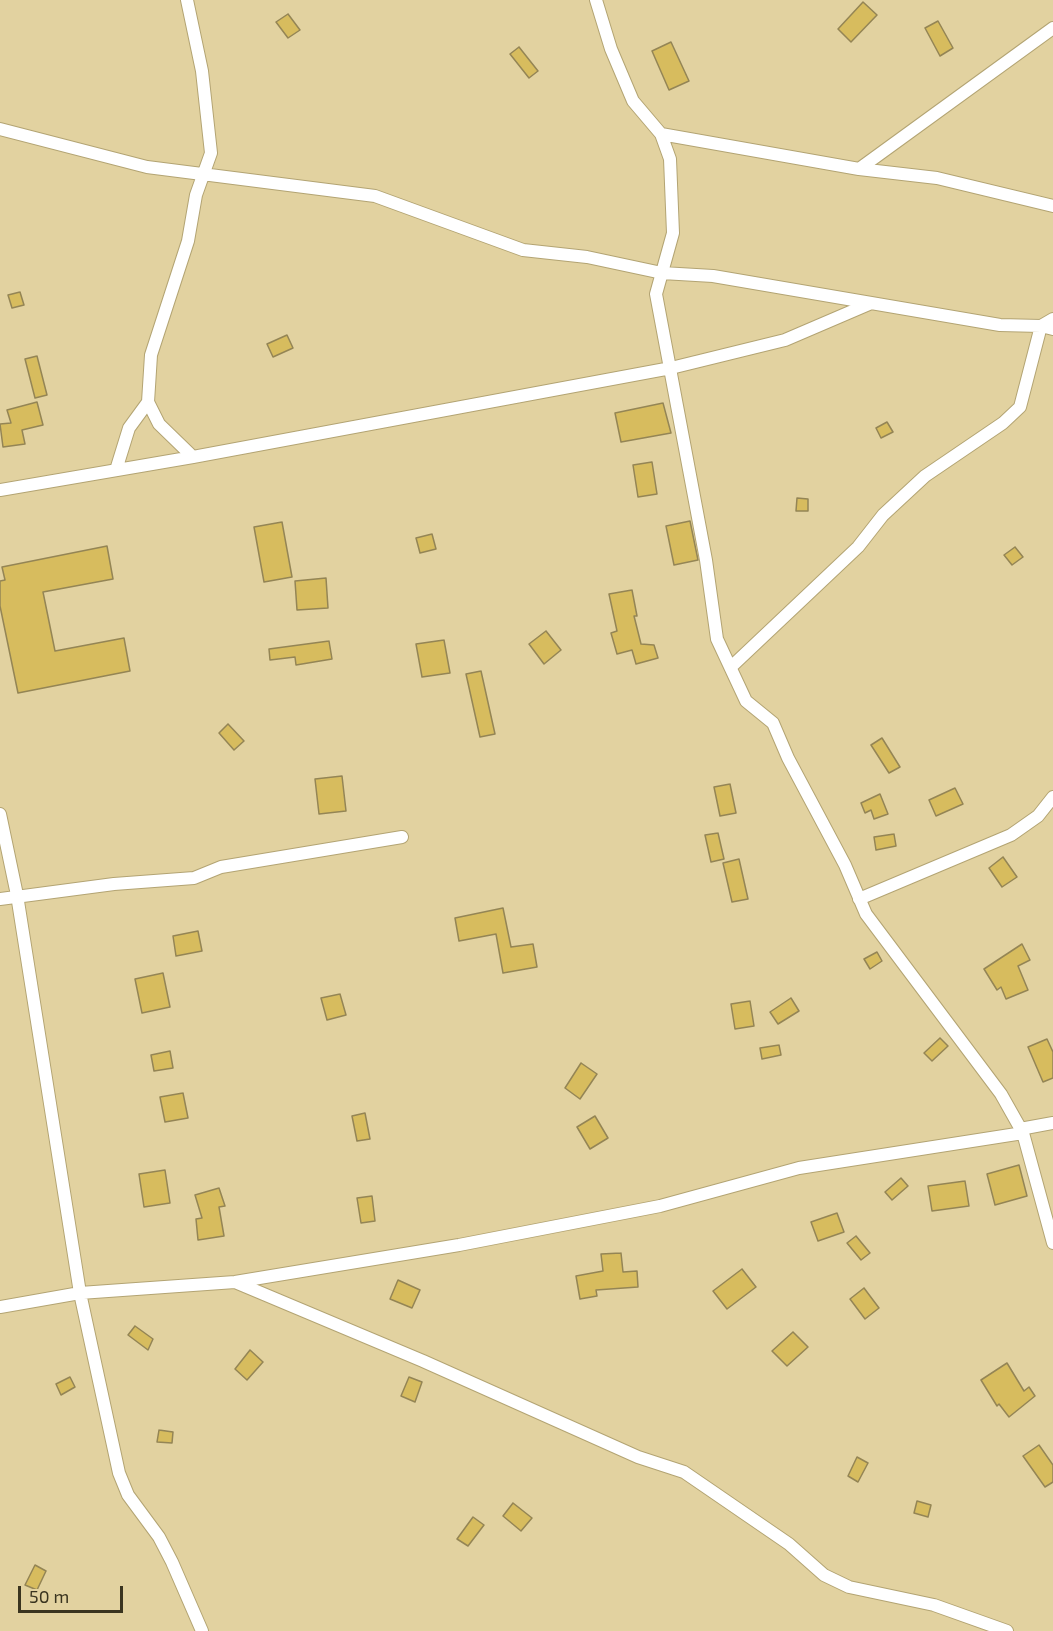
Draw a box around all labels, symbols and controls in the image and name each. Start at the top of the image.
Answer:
scale bar [21,1574,126,1612]
text: 50 m [29,1585,69,1607]

